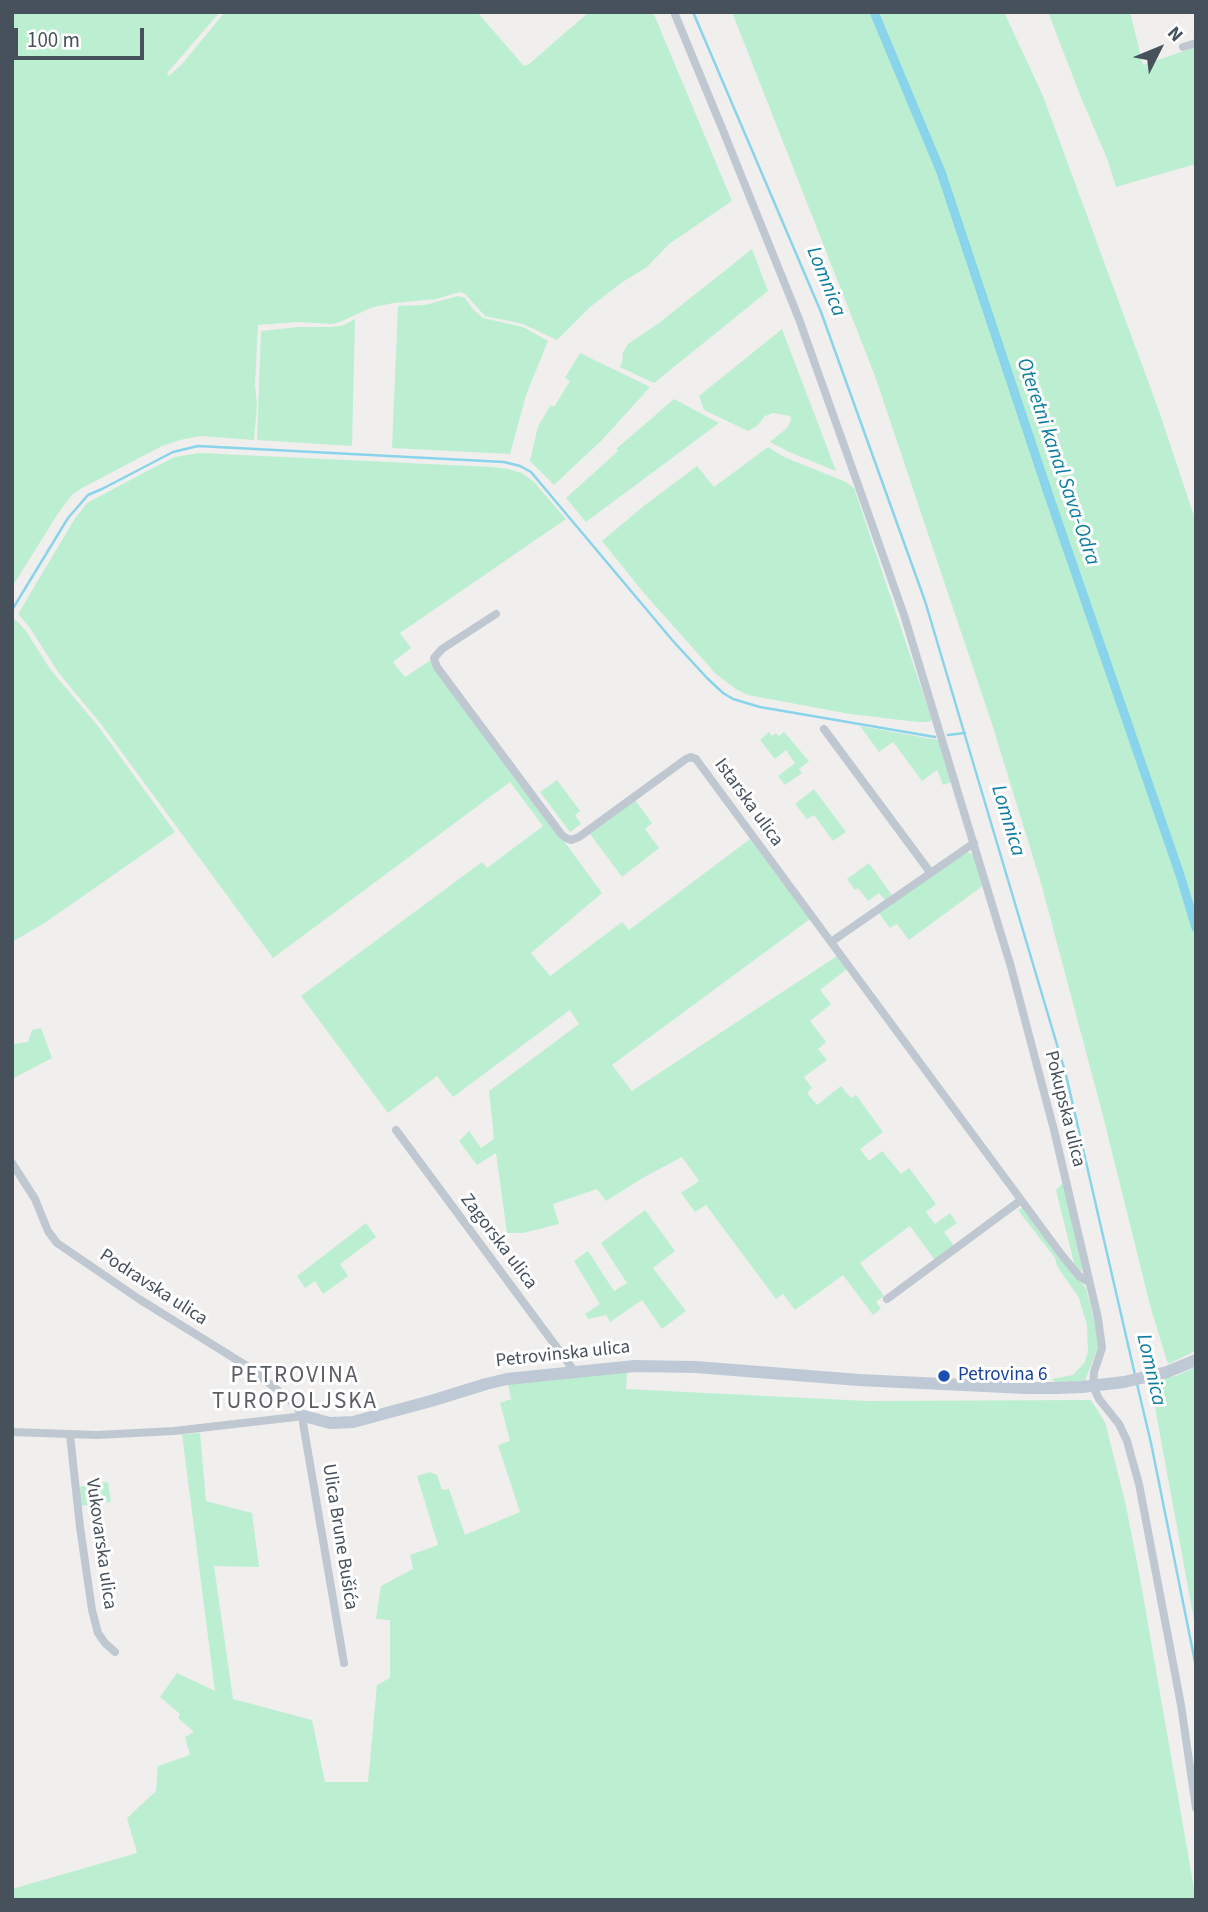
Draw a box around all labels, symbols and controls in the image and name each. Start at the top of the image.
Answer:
scale bar [18,14,147,58]
north arrow [1124,14,1194,84]
text: N [1161,21,1189,48]
text: 100 m [27,25,80,55]
water label: Lomnica [800,243,850,321]
water label: Oteretni kanal Sava-Odra [1010,355,1104,569]
street label: Istarska ulica [708,755,788,851]
water label: Lomnica [984,782,1030,860]
street label: Pokupska ulica [1039,1048,1089,1170]
street label: Zagorska ulica [455,1190,541,1294]
street label: Podravska ulica [95,1245,211,1331]
water label: Lomnica [1129,1332,1171,1408]
street label: Petrovinska ulica [495,1337,631,1373]
district label: PETROVINA TUROPOLJSKA [213,1363,377,1417]
place label: Petrovina 6 [958,1365,1047,1387]
marker: Petrovina 6 [936,1368,952,1384]
street label: Ulica Brune Bušića [316,1462,362,1612]
street label: Vukovarska ulica [80,1477,120,1611]

